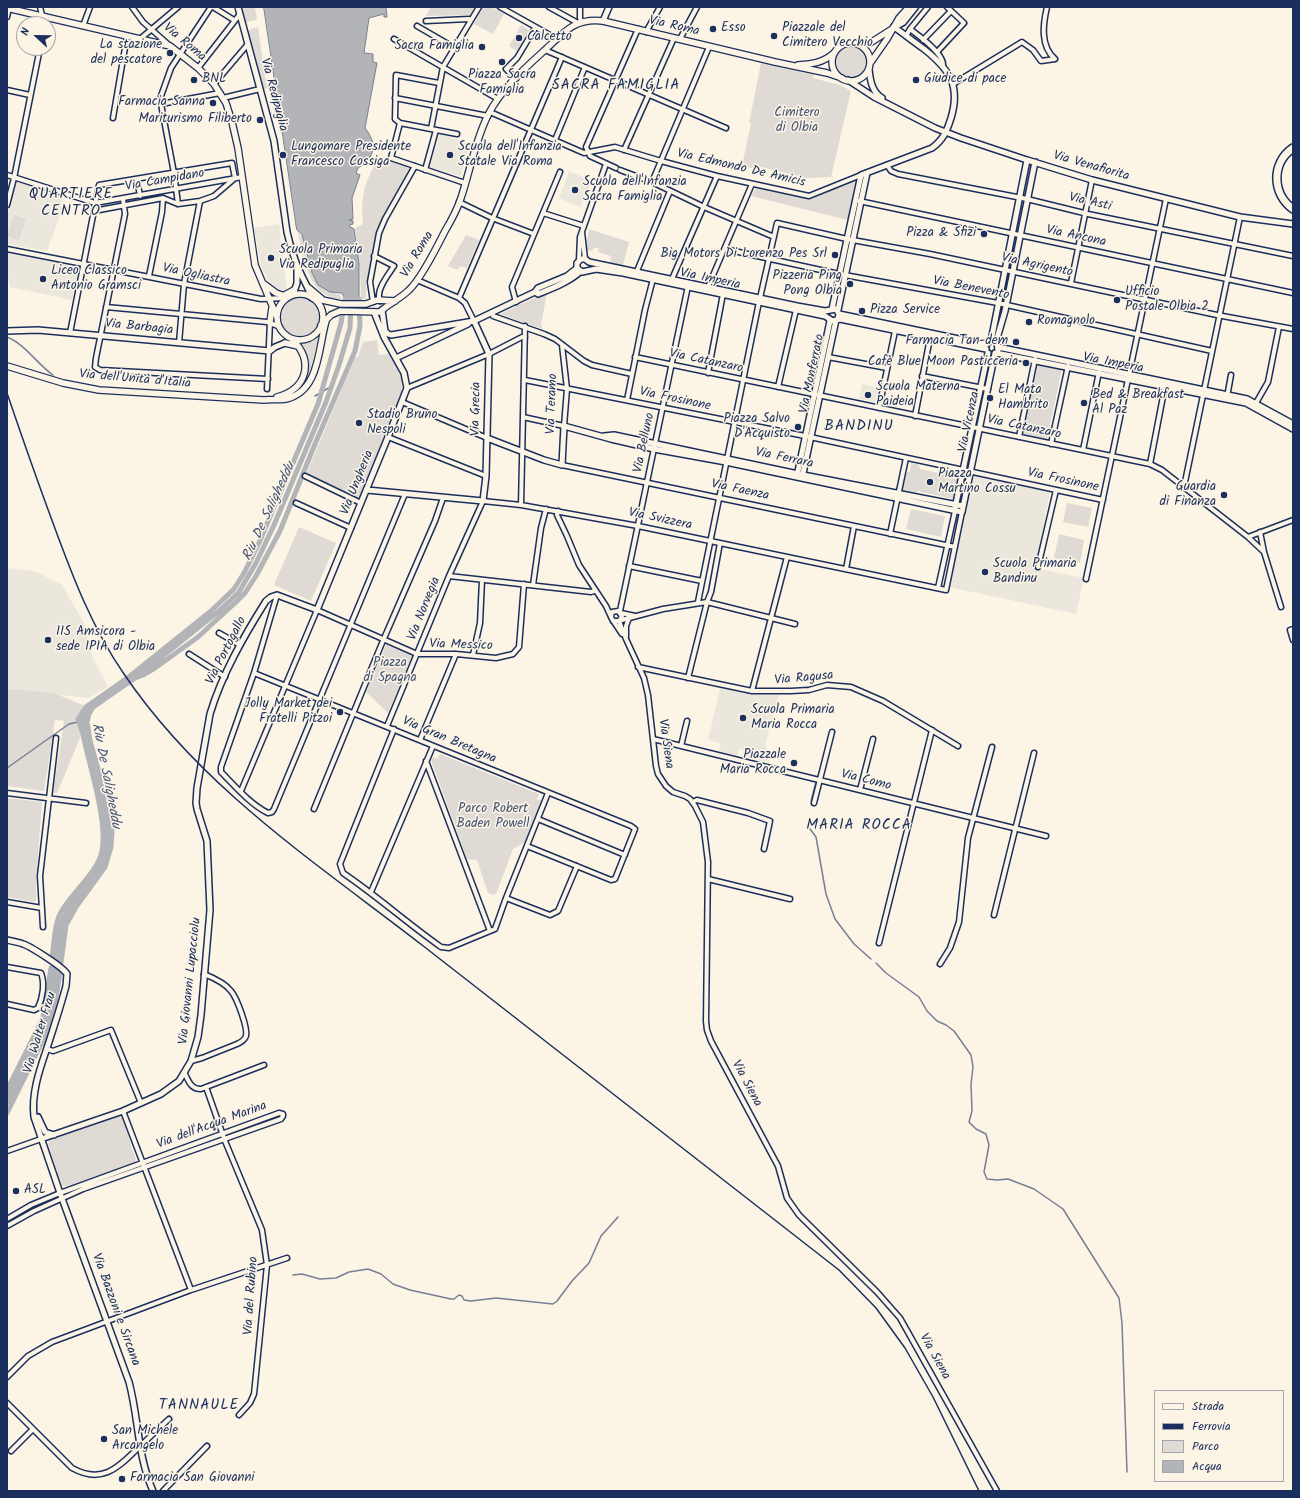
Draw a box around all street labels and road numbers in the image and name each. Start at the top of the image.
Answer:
street label: Via Roma [647,14,701,40]
street label: Via Roma [159,21,209,65]
street label: Via Redipuglia [256,57,290,133]
street label: Via Edmondo De Amicis [675,147,807,191]
street label: Via Venafiorita [1051,149,1131,185]
street label: Via Campidano [124,166,206,196]
street label: Via Asti [1067,191,1113,215]
street label: Via Ancona [1045,223,1107,251]
street label: Via Roma [398,229,438,281]
street label: Via Agrigento [1000,251,1074,281]
street label: Via Ogliastra [161,261,231,291]
street label: Via Imperia [678,266,742,294]
street label: Via Benevento [932,274,1010,304]
street label: Via Barbagia [104,317,174,339]
street label: Via Monferrato [797,333,829,415]
street label: Via Catanzaro [668,347,744,377]
street label: Via Imperia [1081,350,1145,378]
street label: Via dell'Unità d'Italia [79,367,191,393]
street label: Via Teramo [544,373,562,435]
street label: Via Grecia [469,382,485,436]
street label: Via Frosinone [638,385,712,415]
street label: Via Vicenza [956,390,984,454]
street label: Via Belluno [631,412,659,474]
street label: Via Catanzaro [986,413,1062,443]
street label: Via Ferrara [753,445,815,473]
street label: Via Ungheria [338,448,378,518]
street label: Via Frosinone [1026,466,1100,496]
street label: Via Faenza [710,477,770,505]
street label: Via Svizzera [627,506,693,534]
street label: Via Norvegia [405,575,445,643]
street label: Via Portogallo [203,614,251,688]
street label: Via Messico [429,637,493,655]
street label: Via Ragusa [774,669,834,689]
street label: Via Gran Bretagna [400,714,498,768]
street label: Via Siena [654,718,676,770]
street label: Via Como [839,767,893,795]
street label: Via Giovanni Lupacciolu [177,917,205,1045]
street label: Via Walter Frau [21,990,61,1076]
street label: Via Siena [727,1058,765,1110]
street label: Via dell'Acqua Marina [155,1099,269,1153]
street label: Via Bazzoni e Sircana [87,1252,143,1368]
street label: Via del Rubino [241,1256,263,1336]
street label: Via Siena [915,1331,953,1383]

